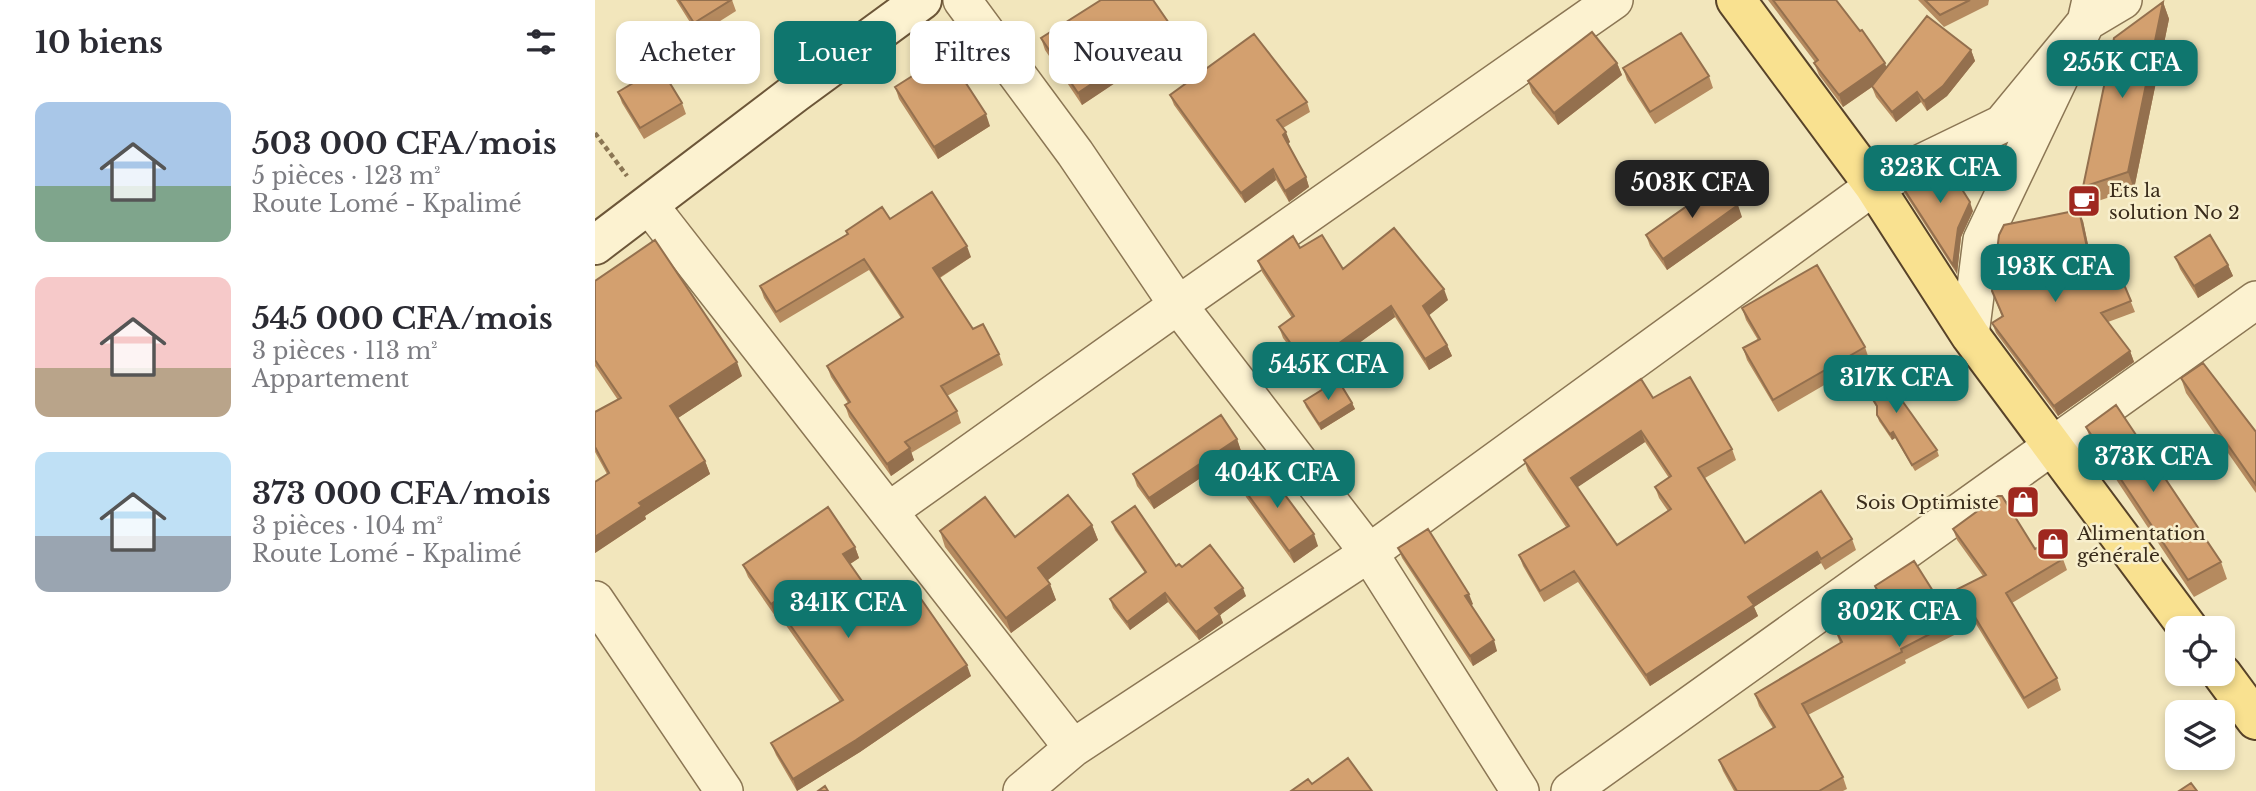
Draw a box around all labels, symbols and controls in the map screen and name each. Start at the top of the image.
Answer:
chip: Acheter [616,21,760,84]
chip: Louer [774,21,896,84]
chip: Filtres [910,21,1035,84]
chip: Nouveau [1049,21,1207,84]
icon: filters [522,23,560,61]
text: 10 biens [35,24,163,61]
pin: 255K CFA [2050,41,2194,100]
text: 255K CFA [2063,49,2181,77]
text: 503 000 CFA/mois [252,125,557,162]
icon: home [91,130,175,214]
pin: 323K CFA [1868,146,2012,205]
text: 323K CFA [1880,154,2000,182]
pin: 503K CFA [1620,160,1764,220]
text: 5 pièces · 123 m² [252,162,440,190]
text: 503K CFA [1631,169,1753,197]
place label: Ets la solution No 2 [2109,179,2240,224]
cafe icon: Ets la solution No 2 [2065,182,2103,220]
text: Route Lomé - Kpalimé [252,190,522,218]
pin: 193K CFA [1983,244,2127,304]
text: 193K CFA [1997,253,2113,281]
text: 545 000 CFA/mois [252,300,553,337]
icon: home [91,305,175,389]
text: 3 pièces · 113 m² [252,337,438,365]
pin: 545K CFA [1256,342,1400,402]
text: 545K CFA [1269,351,1387,379]
pin: 317K CFA [1824,356,1968,415]
text: 317K CFA [1839,364,1953,392]
text: Appartement [252,365,409,393]
pin: 373K CFA [2081,434,2225,494]
text: 373K CFA [2094,443,2212,471]
pin: 404K CFA [1205,450,1349,510]
text: 404K CFA [1215,459,1339,487]
text: 373 000 CFA/mois [252,475,551,512]
icon: home [91,480,175,564]
shop icon: Sois Optimiste [2004,483,2042,521]
place label: Sois Optimiste [1856,491,1999,514]
text: 3 pièces · 104 m² [252,512,443,540]
place label: Alimentation générale [2076,522,2206,567]
shop icon: Alimentation générale [2034,525,2072,563]
text: Route Lomé - Kpalimé [252,540,522,568]
pin: 341K CFA [776,580,920,640]
text: 341K CFA [790,589,906,617]
pin: 302K CFA [1827,590,1971,649]
text: 302K CFA [1837,598,1961,626]
map controls [2165,616,2235,770]
button: locate [2165,616,2235,686]
button: layers [2165,700,2235,770]

